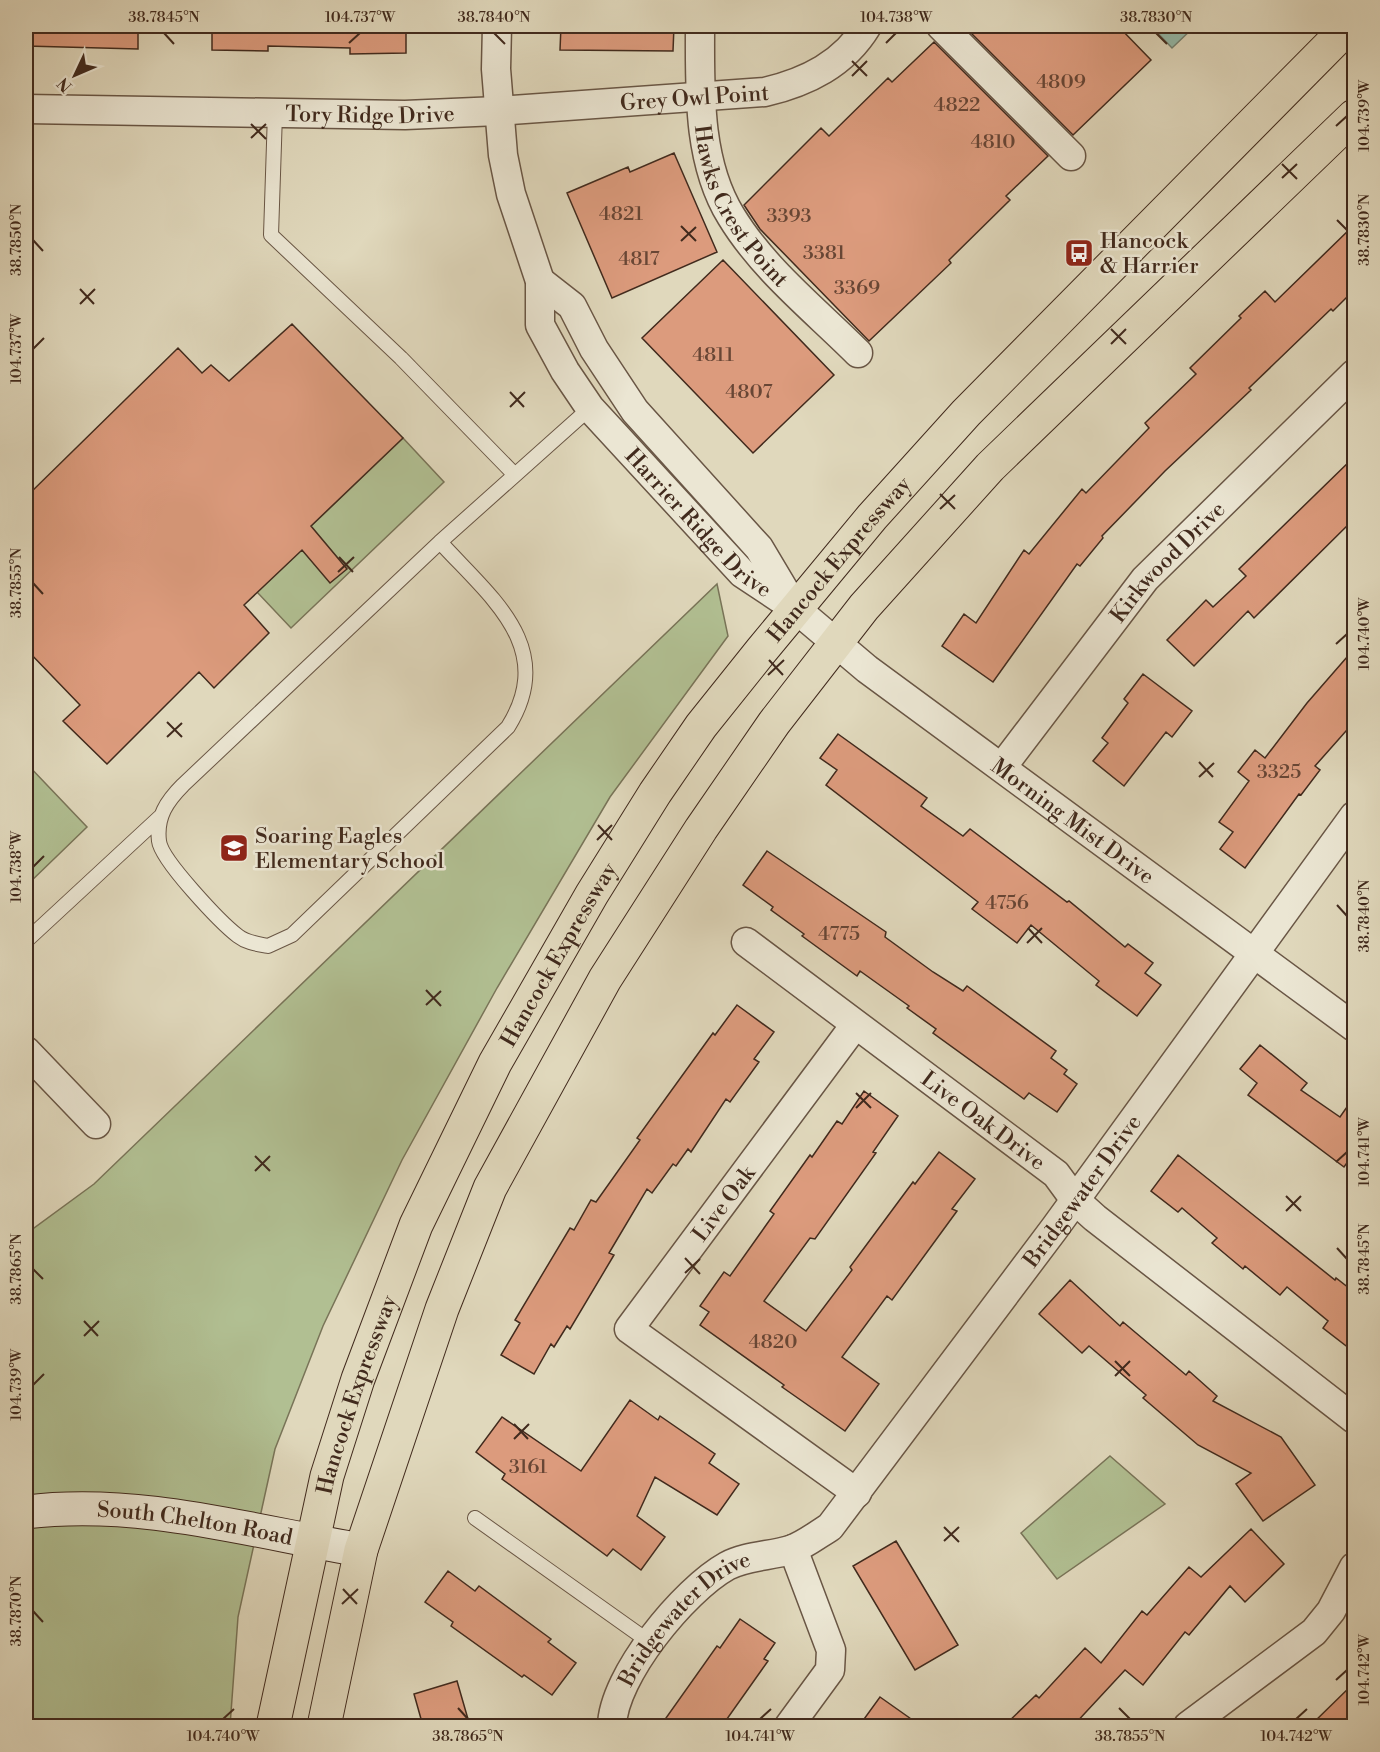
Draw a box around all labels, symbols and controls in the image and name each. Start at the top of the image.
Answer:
text: 38.7845°N [128,8,200,27]
text: 104.737°W [325,8,396,27]
text: 38.7840°N [457,8,531,27]
text: 104.738°W [860,8,932,27]
text: 38.7830°N [1120,8,1192,27]
north arrow [45,45,105,105]
house number: 4809 [1036,70,1086,95]
text: N [53,73,77,96]
street label: Grey Owl Point [619,80,770,117]
text: 104.739°W [1355,80,1374,152]
house number: 4822 [934,93,980,118]
street label: Tory Ridge Drive [285,101,455,130]
street label: Hawks Crest Point [688,123,794,293]
house number: 4810 [971,130,1016,155]
text: 38.7830°N [1355,194,1374,266]
house number: 4821 [599,202,644,227]
text: 38.7850°N [7,204,26,276]
house number: 3393 [766,204,812,229]
place label: Hancock & Harrier [1100,228,1199,280]
bus stop icon: Hancock & Harrier [1063,237,1095,269]
house number: 3381 [803,241,846,266]
house number: 4817 [618,247,660,272]
house number: 3369 [834,276,880,301]
text: 104.737°W [7,313,26,384]
house number: 4811 [692,343,734,368]
house number: 4807 [725,380,773,405]
street label: Harrier Ridge Drive [619,443,776,604]
street label: Hancock Expressway [762,471,917,648]
street label: Kirkwood Drive [1105,496,1231,628]
text: 38.7855°N [7,548,26,618]
text: 104.740°W [1355,597,1374,670]
street label: Morning Mist Drive [985,753,1159,891]
house number: 3325 [1257,760,1301,785]
place label: Soaring Eagles Elementary School [255,823,445,875]
text: 104.738°W [7,831,26,903]
school or university icon: Soaring Eagles Elementary School [218,832,250,864]
street label: Hancock Expressway [495,858,623,1052]
text: 38.7840°N [1355,879,1374,953]
house number: 4756 [985,891,1029,916]
house number: 4775 [818,922,860,947]
street label: Live Oak Drive [915,1066,1050,1176]
street label: Bridgewater Drive [1017,1110,1148,1274]
text: 104.741°W [1355,1117,1374,1187]
street label: Live Oak [687,1159,762,1247]
text: 38.7845°N [1355,1223,1374,1295]
text: 38.7865°N [7,1233,26,1305]
street label: Hancock Expressway [311,1291,403,1497]
house number: 4820 [749,1330,797,1355]
text: 104.739°W [7,1349,26,1421]
house number: 3161 [509,1455,548,1480]
street label: South Chelton Road [96,1497,295,1552]
street label: Bridgewater Drive [613,1546,753,1692]
text: 38.7870°N [7,1576,26,1646]
text: 104.742°W [1355,1634,1374,1706]
text: 104.740°W [187,1727,260,1746]
text: 38.7865°N [432,1727,504,1746]
text: 104.741°W [725,1727,795,1746]
text: 38.7855°N [1095,1727,1165,1746]
text: 104.742°W [1260,1727,1332,1746]

